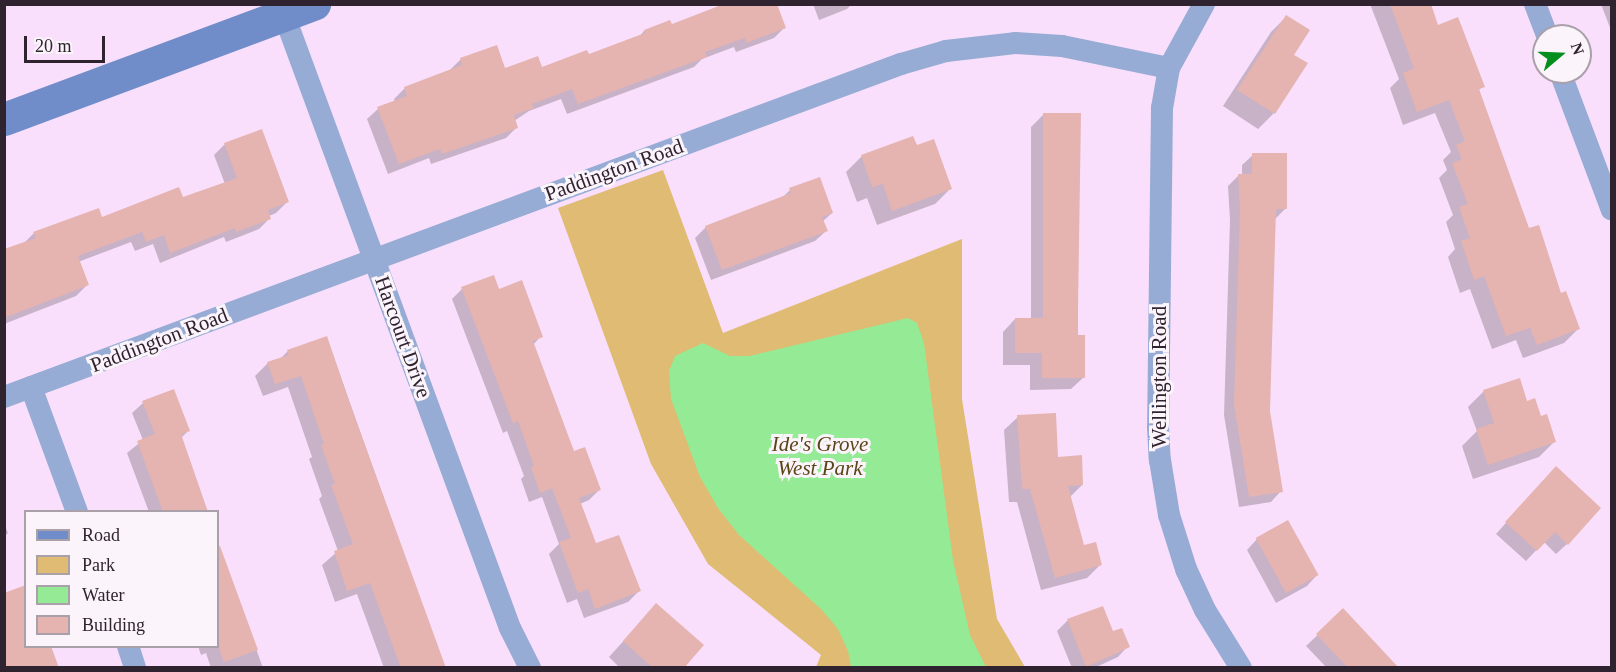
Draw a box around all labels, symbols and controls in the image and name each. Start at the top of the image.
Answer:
scale bar [27,24,108,62]
north arrow [1532,24,1592,84]
text: 20 m [35,36,72,56]
text: N [1568,40,1588,57]
street label: Paddington Road [541,133,687,207]
street label: Harcourt Drive [369,273,437,401]
street label: Paddington Road [87,302,231,378]
street label: Wellington Road [1146,306,1172,448]
park label: Ide's Grove West Park [772,431,868,481]
legend [24,510,219,648]
text: Road [82,525,120,545]
text: Park [82,555,115,575]
text: Water [82,585,125,605]
text: Building [82,615,145,635]

